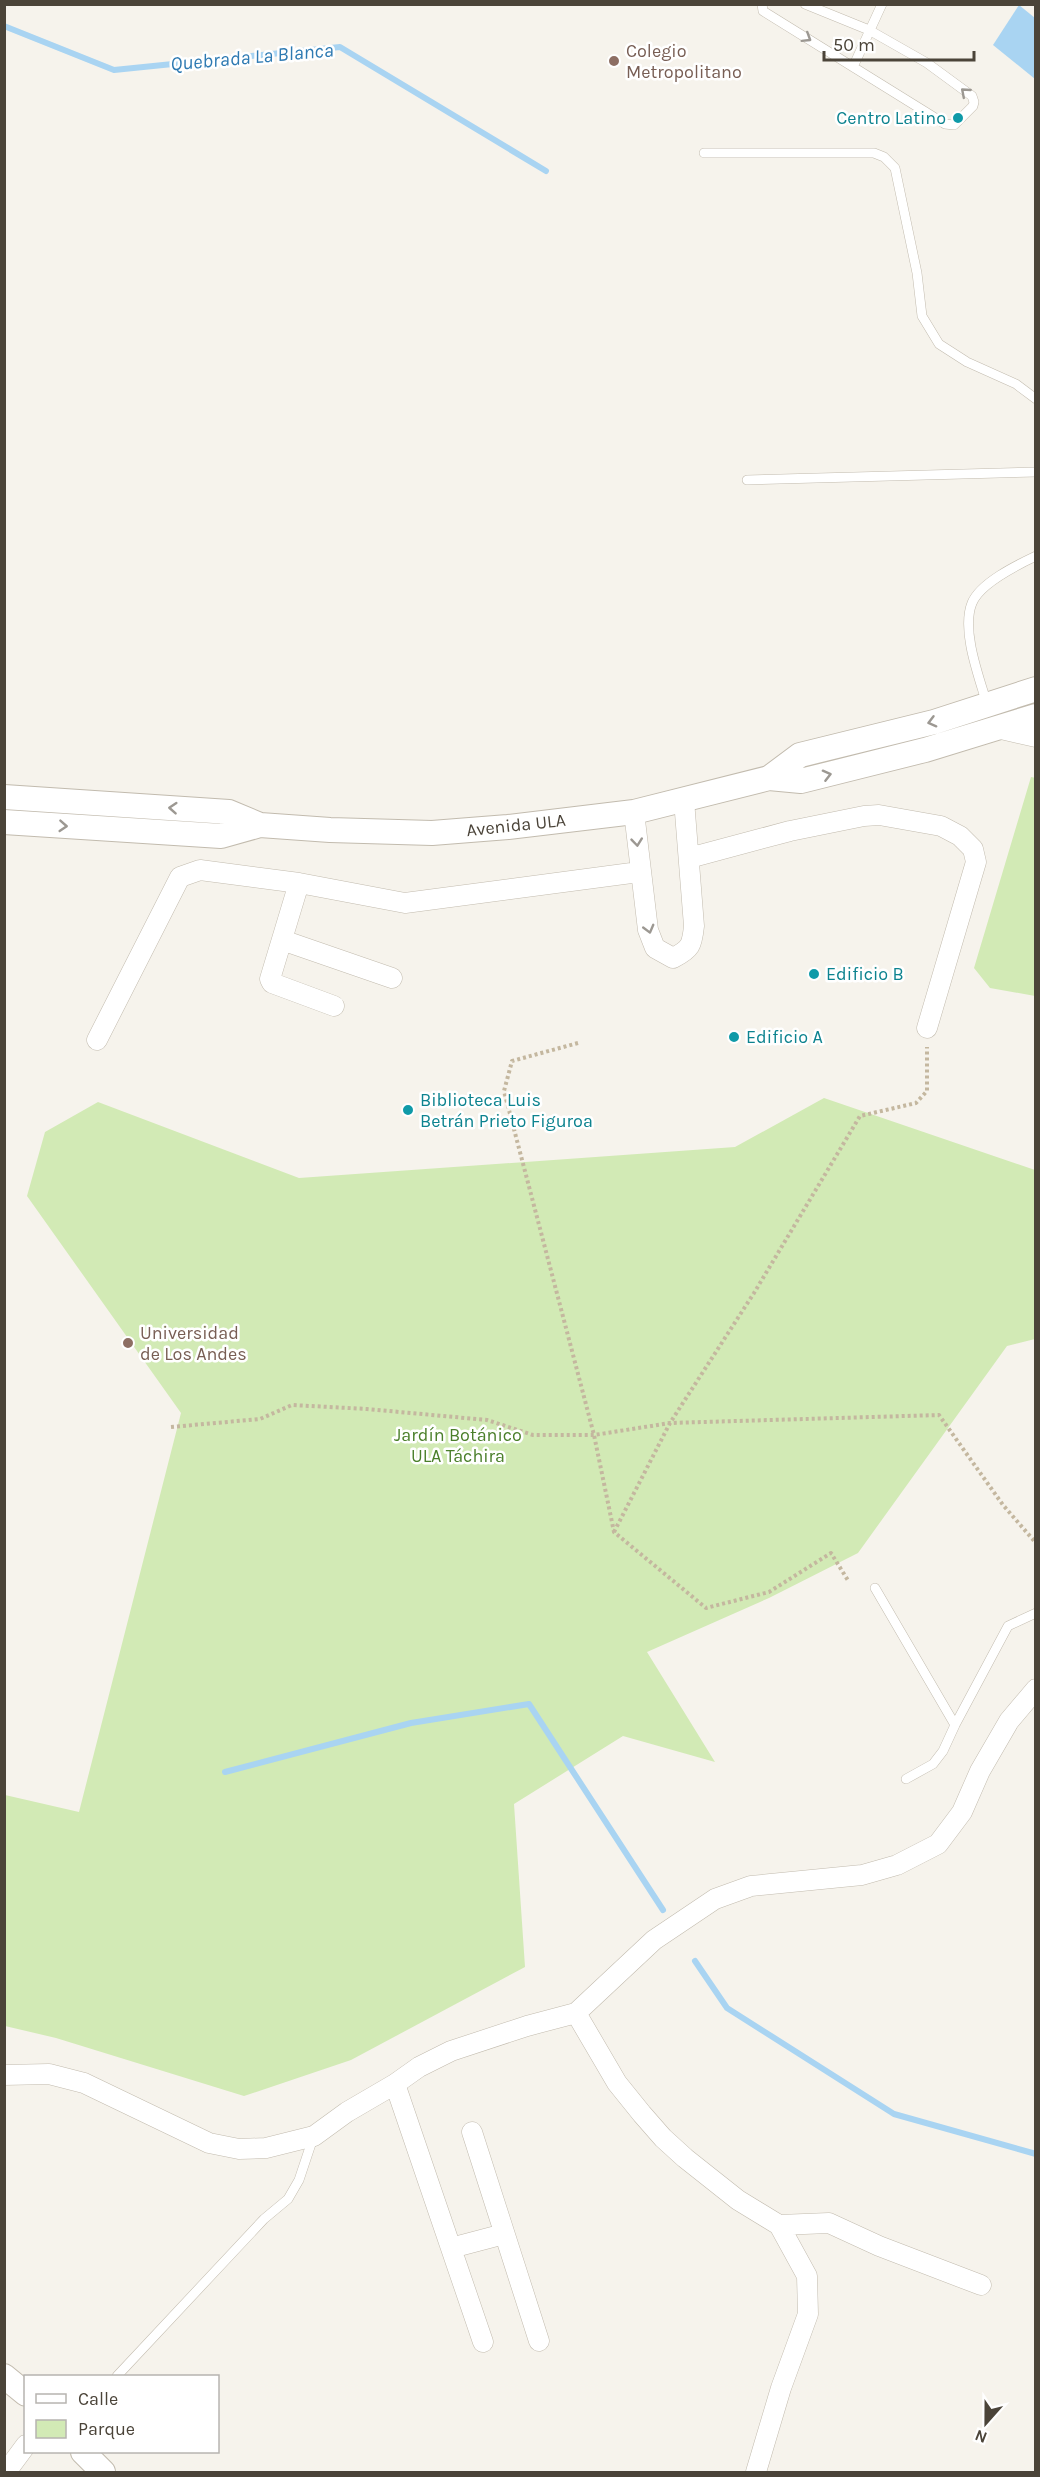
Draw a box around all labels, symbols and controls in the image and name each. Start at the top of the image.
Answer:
scale bar [824,24,974,62]
one-way arrow [801,31,811,43]
text: 50 m [833,34,875,56]
water label: Quebrada La Blanca [169,38,335,76]
place label: Colegio Metropolitano [626,40,742,83]
marker: Colegio Metropolitano [607,54,621,68]
one-way arrow [961,88,972,99]
place label: Centro Latino [836,107,946,129]
marker: Centro Latino [951,111,965,125]
one-way arrow [927,715,937,728]
one-way arrow [821,769,831,782]
one-way arrow [168,802,177,815]
street label: Avenida ULA [465,809,567,841]
one-way arrow [58,819,67,832]
one-way arrow [630,837,643,846]
one-way arrow [642,923,654,934]
place label: Edificio B [826,963,904,985]
marker: Edificio B [807,967,821,981]
place label: Edificio A [746,1026,823,1048]
marker: Edificio A [727,1030,741,1044]
place label: Biblioteca Luis Betrán Prieto Figuroa [420,1089,593,1132]
marker: Biblioteca Luis Betrán Prieto Figuroa [401,1103,415,1117]
place label: Universidad de Los Andes [140,1322,247,1365]
marker: Universidad de Los Andes [121,1336,135,1350]
park label: Jardín Botánico ULA Táchira [394,1424,522,1467]
legend [24,2375,219,2453]
text: Calle [78,2388,118,2410]
north arrow [956,2393,1016,2453]
text: Parque [78,2418,135,2440]
text: N [972,2426,990,2447]

